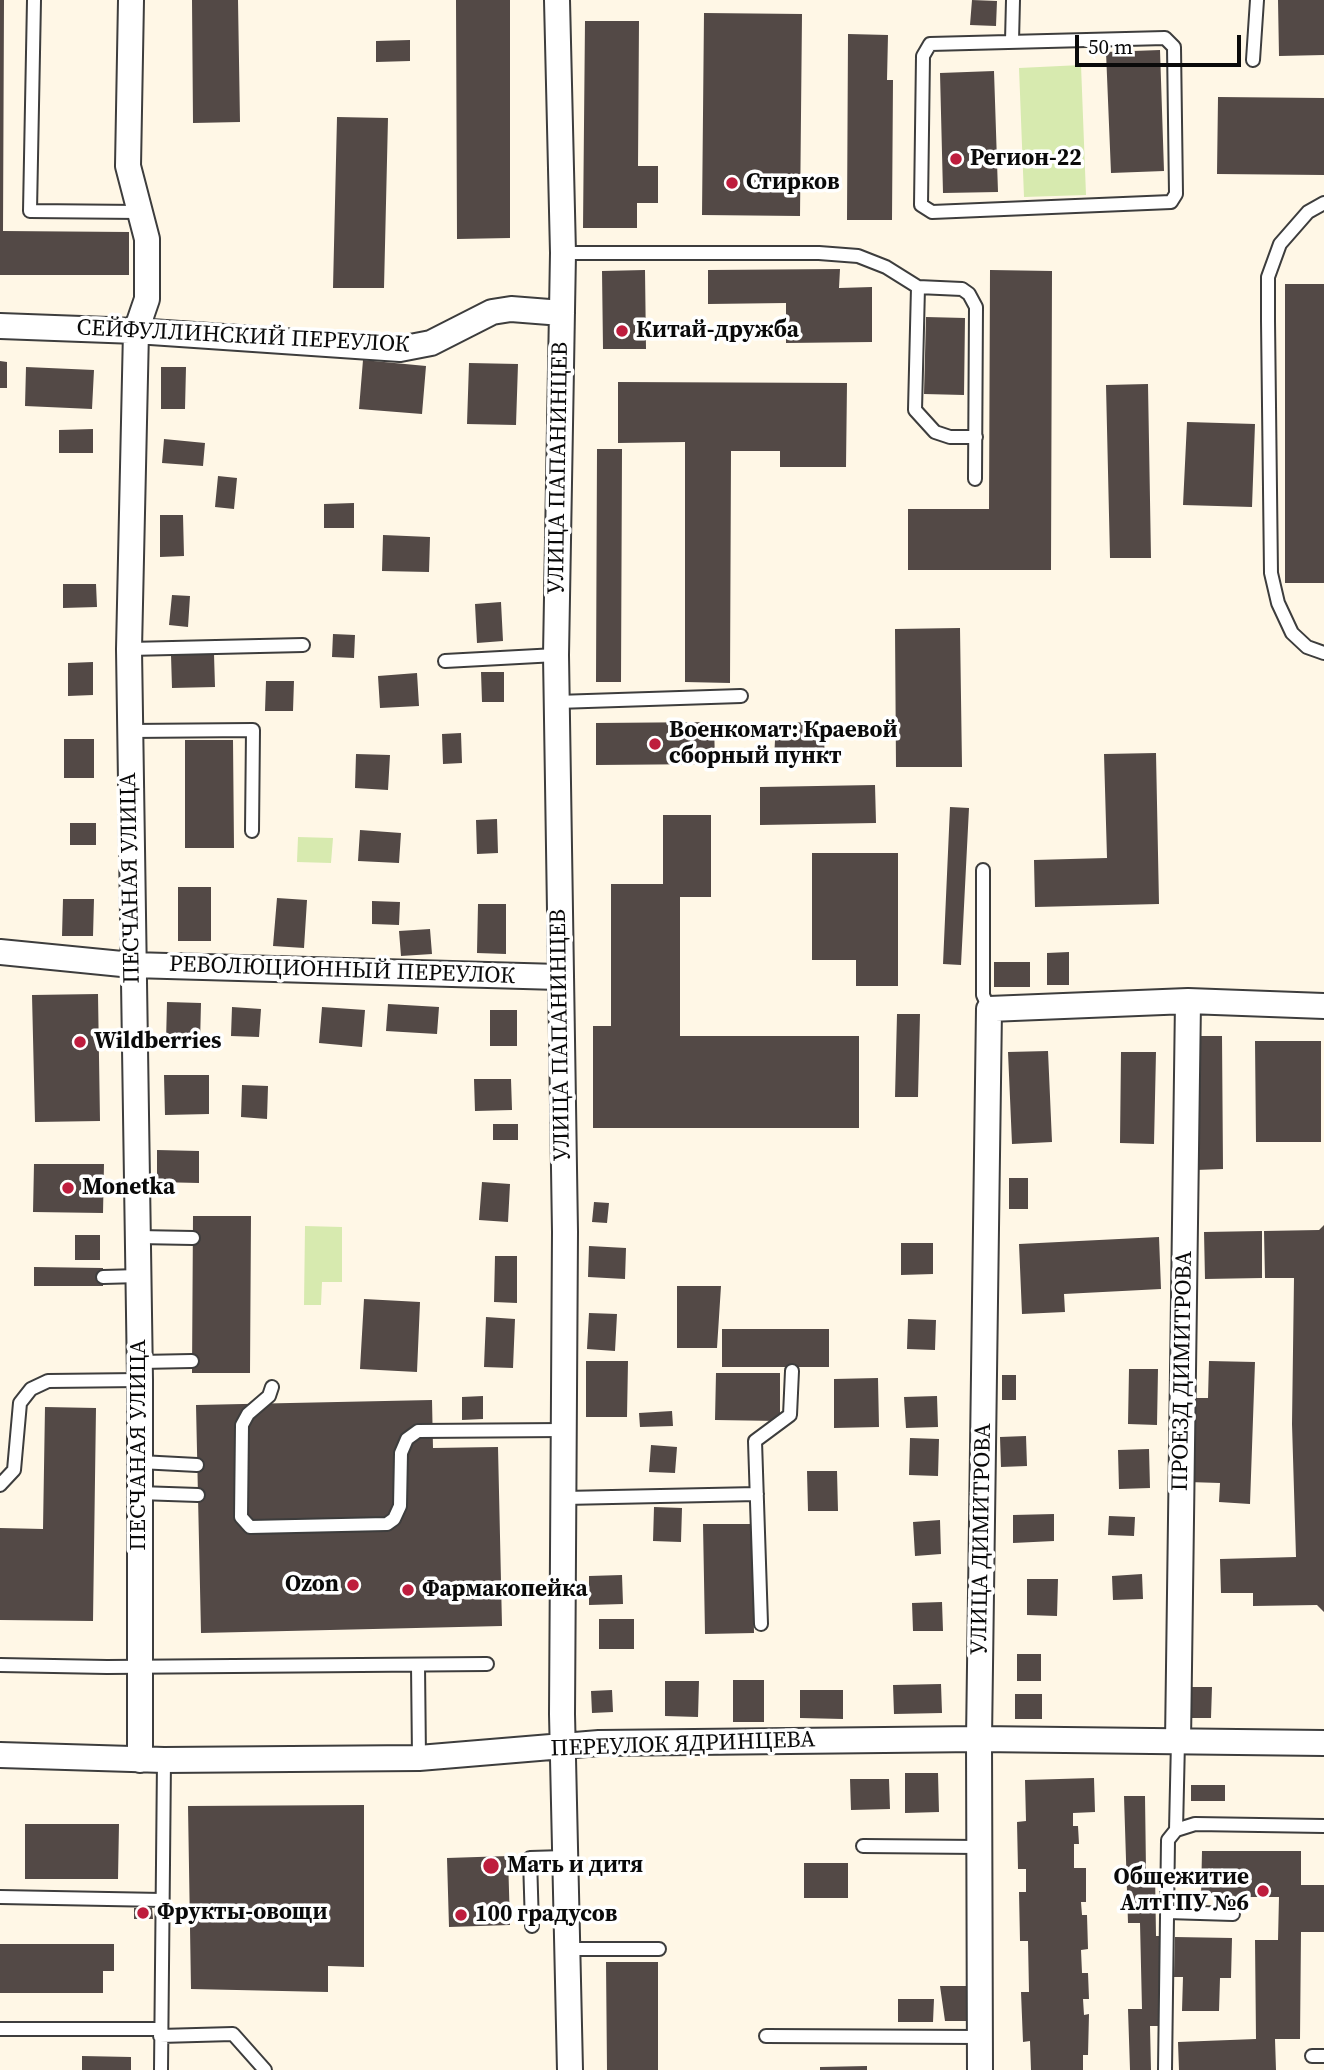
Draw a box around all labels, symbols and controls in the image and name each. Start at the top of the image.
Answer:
scale bar [1079,21,1245,65]
text: 50 m [1088,32,1133,61]
place label: Регион-22 [970,145,1082,173]
marker: Регион-22 [948,151,964,167]
place label: Стирков [746,169,839,197]
marker: Стирков [724,175,740,191]
street label: СЕЙФУЛЛИНСКИЙ ПЕРЕУЛОК [76,314,410,360]
place label: Китай-дружба [636,317,799,345]
marker: Китай-дружба [614,323,630,339]
street label: УЛИЦА ПАПАНИНЦЕВ [543,342,575,594]
place label: Военкомат: Краевой сборный пункт [669,717,897,771]
marker: Военкомат: Краевой сборный пункт [647,736,663,752]
street label: ПЕСЧАНАЯ УЛИЦА [115,772,147,984]
street label: УЛИЦА ПАПАНИНЦЕВ [545,909,577,1161]
street label: РЕВОЛЮЦИОННЫЙ ПЕРЕУЛОК [169,951,515,991]
place label: Wildberries [94,1028,221,1056]
marker: Wildberries [72,1034,88,1050]
place label: Monetka [82,1174,175,1202]
marker: Monetka [60,1180,76,1196]
street label: ПРОЕЗД ДИМИТРОВА [1167,1251,1199,1491]
street label: ПЕСЧАНАЯ УЛИЦА [125,1339,153,1551]
street label: УЛИЦА ДИМИТРОВА [966,1423,998,1655]
place label: Ozon [285,1571,339,1599]
place label: Фармакопейка [422,1576,588,1604]
marker: Ozon [345,1577,361,1593]
marker: Фармакопейка [400,1582,416,1598]
street label: ПЕРЕУЛОК ЯДРИНЦЕВА [550,1727,816,1763]
place label: Мать и дитя [507,1852,643,1880]
marker: Мать и дитя [481,1856,501,1876]
place label: Общежитие АлтГПУ №6 [1114,1864,1249,1918]
marker: Общежитие АлтГПУ №6 [1255,1883,1271,1899]
place label: Фрукты-овощи [157,1899,328,1927]
place label: 100 градусов [475,1901,617,1929]
marker: Фрукты-овощи [135,1905,151,1921]
marker: 100 градусов [453,1907,469,1923]

